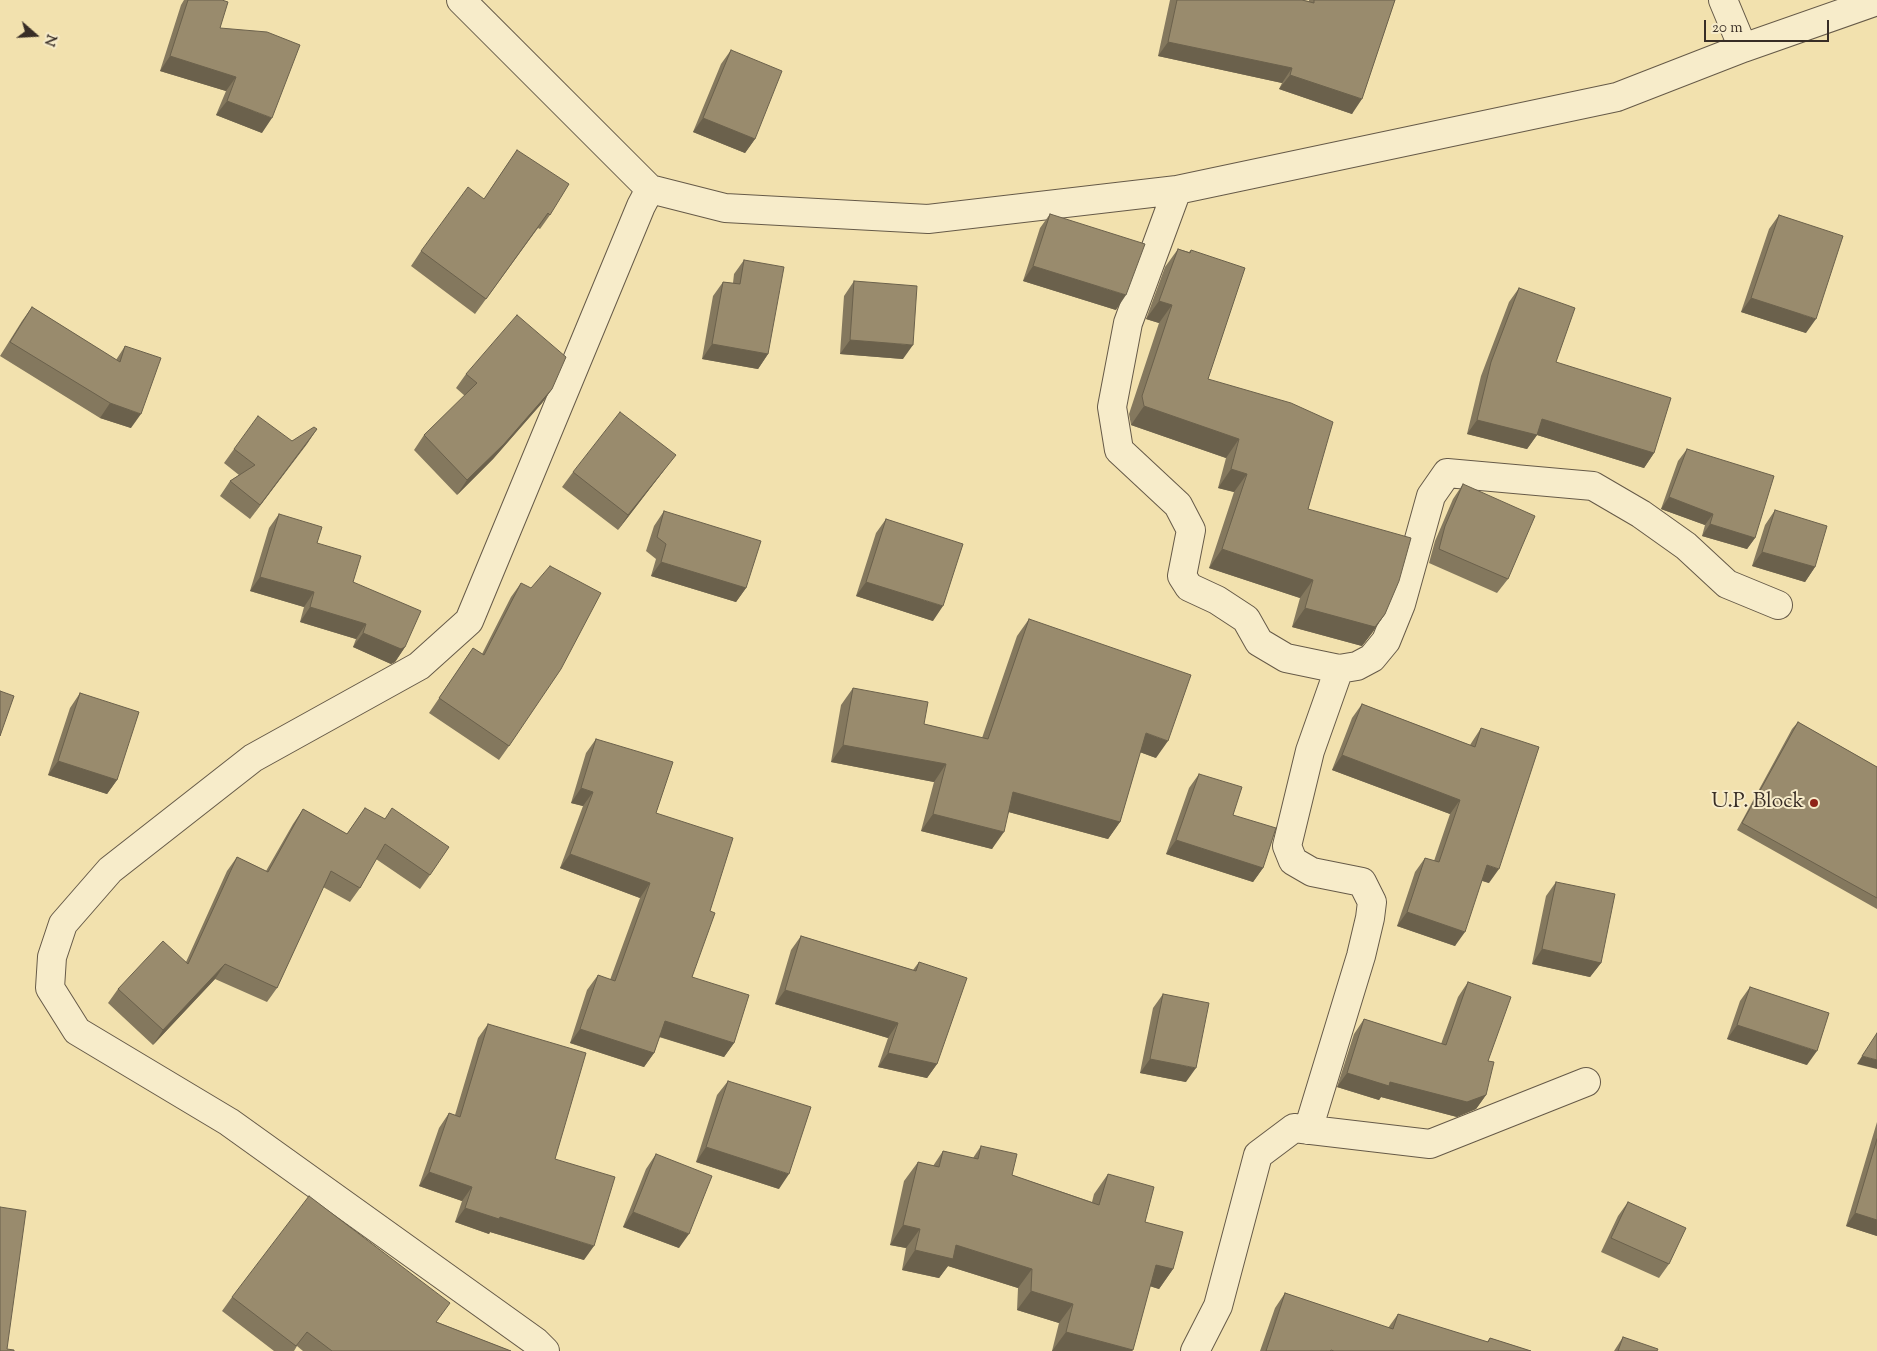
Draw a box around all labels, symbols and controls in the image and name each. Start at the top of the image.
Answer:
north arrow [10,10,60,60]
scale bar [1707,10,1832,42]
text: 20 m [1712,18,1743,39]
text: N [38,31,60,48]
place label: U.P. Block [1711,790,1804,816]
marker: U.P. Block [1808,797,1820,809]

